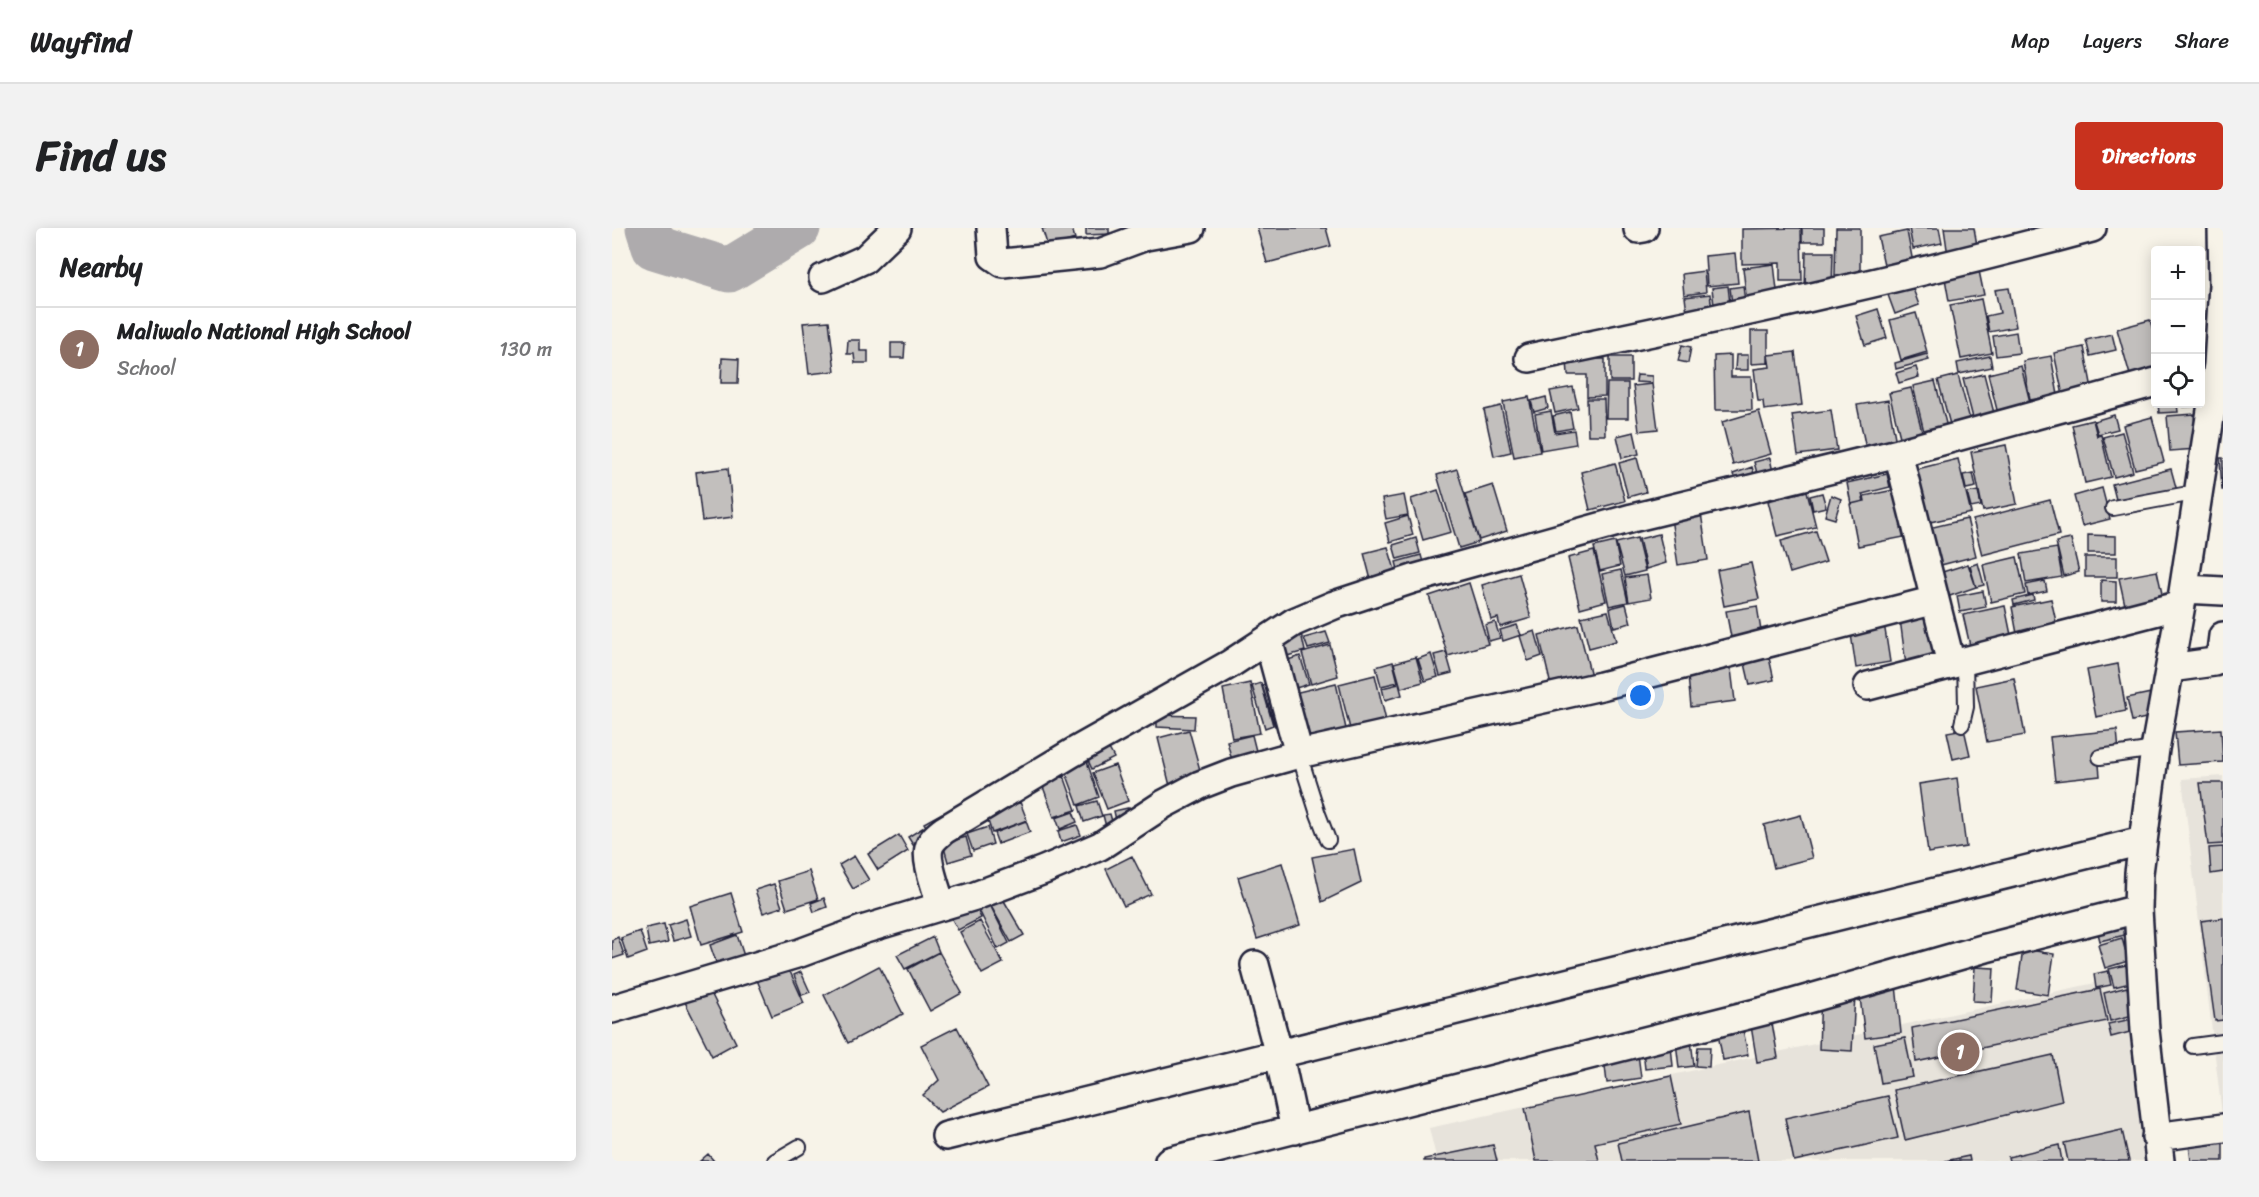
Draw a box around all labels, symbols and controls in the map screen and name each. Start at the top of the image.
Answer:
text: Wayfind [30,17,131,66]
text: Map [2011,22,2050,60]
text: Layers [2083,22,2142,60]
text: Share [2175,22,2229,60]
text: Find us [36,119,166,193]
button: Directions [2075,122,2223,190]
text: Nearby [60,244,142,290]
map controls [2151,246,2205,408]
button: + [2151,246,2205,300]
button: − [2151,300,2205,354]
text: Maliwalo National High School [117,312,411,351]
text: 1 [75,332,84,367]
text: 130 m [499,332,552,367]
text: School [117,351,176,386]
button: locate [2151,354,2205,408]
your location [1626,681,1655,710]
pin: 1 [1940,1030,1980,1074]

